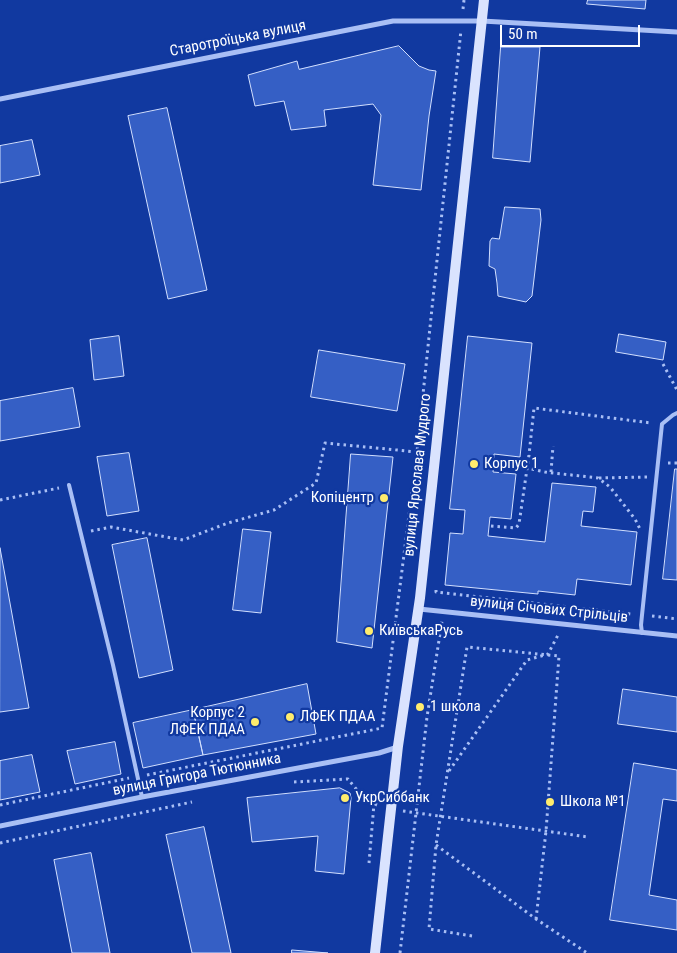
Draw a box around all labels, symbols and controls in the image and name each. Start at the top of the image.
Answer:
scale bar [502,15,642,47]
street label: Старотроїцька вулиця [168,17,308,61]
text: 50 m [508,25,538,43]
street label: вулиця Ярослава Мудрого [400,393,436,557]
place label: Корпус 1 [484,455,539,473]
marker: Корпус 1 [468,458,480,470]
place label: Копіцентр [311,489,374,507]
marker: Копіцентр [378,492,390,504]
street label: вулиця Січових Стрільців [469,593,629,627]
place label: КиївськаРусь [379,622,463,640]
marker: КиївськаРусь [363,625,375,637]
place label: 1 школа [430,698,481,716]
marker: 1 школа [414,701,426,713]
place label: Корпус 2 ЛФЕК ПДАА [170,704,245,739]
place label: ЛФЕК ПДАА [300,708,375,726]
marker: ЛФЕК ПДАА [284,711,296,723]
marker: Корпус 2 ЛФЕК ПДАА [249,716,261,728]
street label: вулиця Григора Тютюнника [111,750,283,800]
place label: УкрСиббанк [355,789,430,807]
marker: УкрСиббанк [339,792,351,804]
place label: Школа №1 [560,793,626,811]
marker: Школа №1 [544,796,556,808]

